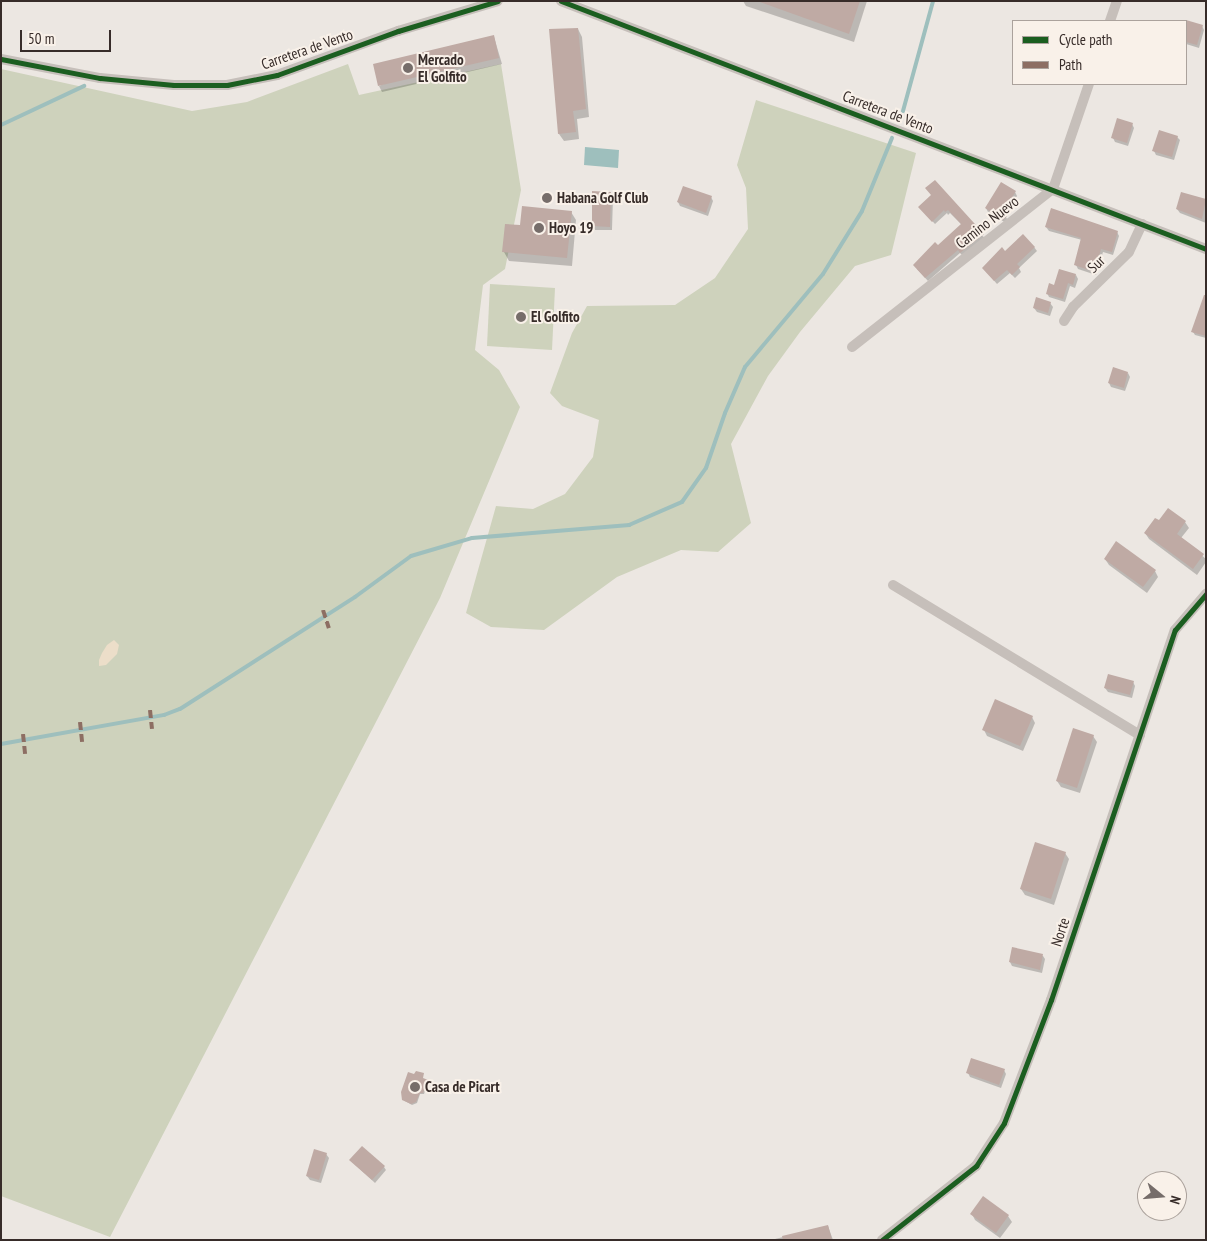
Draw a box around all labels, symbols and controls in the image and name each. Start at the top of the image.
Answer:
scale bar [22,20,114,52]
legend [1012,20,1187,85]
street label: Carretera de Vento [259,25,355,73]
text: 50 m [28,29,54,48]
text: Cycle path [1059,30,1112,49]
place label: Mercado El Golfito [418,50,467,85]
text: Path [1059,55,1082,74]
marker: Mercado El Golfito [402,62,414,74]
street label: Carretera de Vento [840,86,936,138]
place label: Habana Golf Club [557,189,649,207]
marker: Habana Golf Club [541,192,553,204]
street label: Camino Nuevo [952,192,1022,252]
place label: Hoyo 19 [549,219,594,237]
marker: Hoyo 19 [533,222,545,234]
street label: Sur [1084,252,1108,276]
place label: El Golfito [531,308,580,326]
marker: El Golfito [515,311,527,323]
street label: Norte [1047,915,1073,949]
place label: Casa de Picart [425,1078,500,1096]
marker: Casa de Picart [409,1081,421,1093]
north arrow [1137,1171,1187,1221]
text: N [1166,1194,1185,1206]

